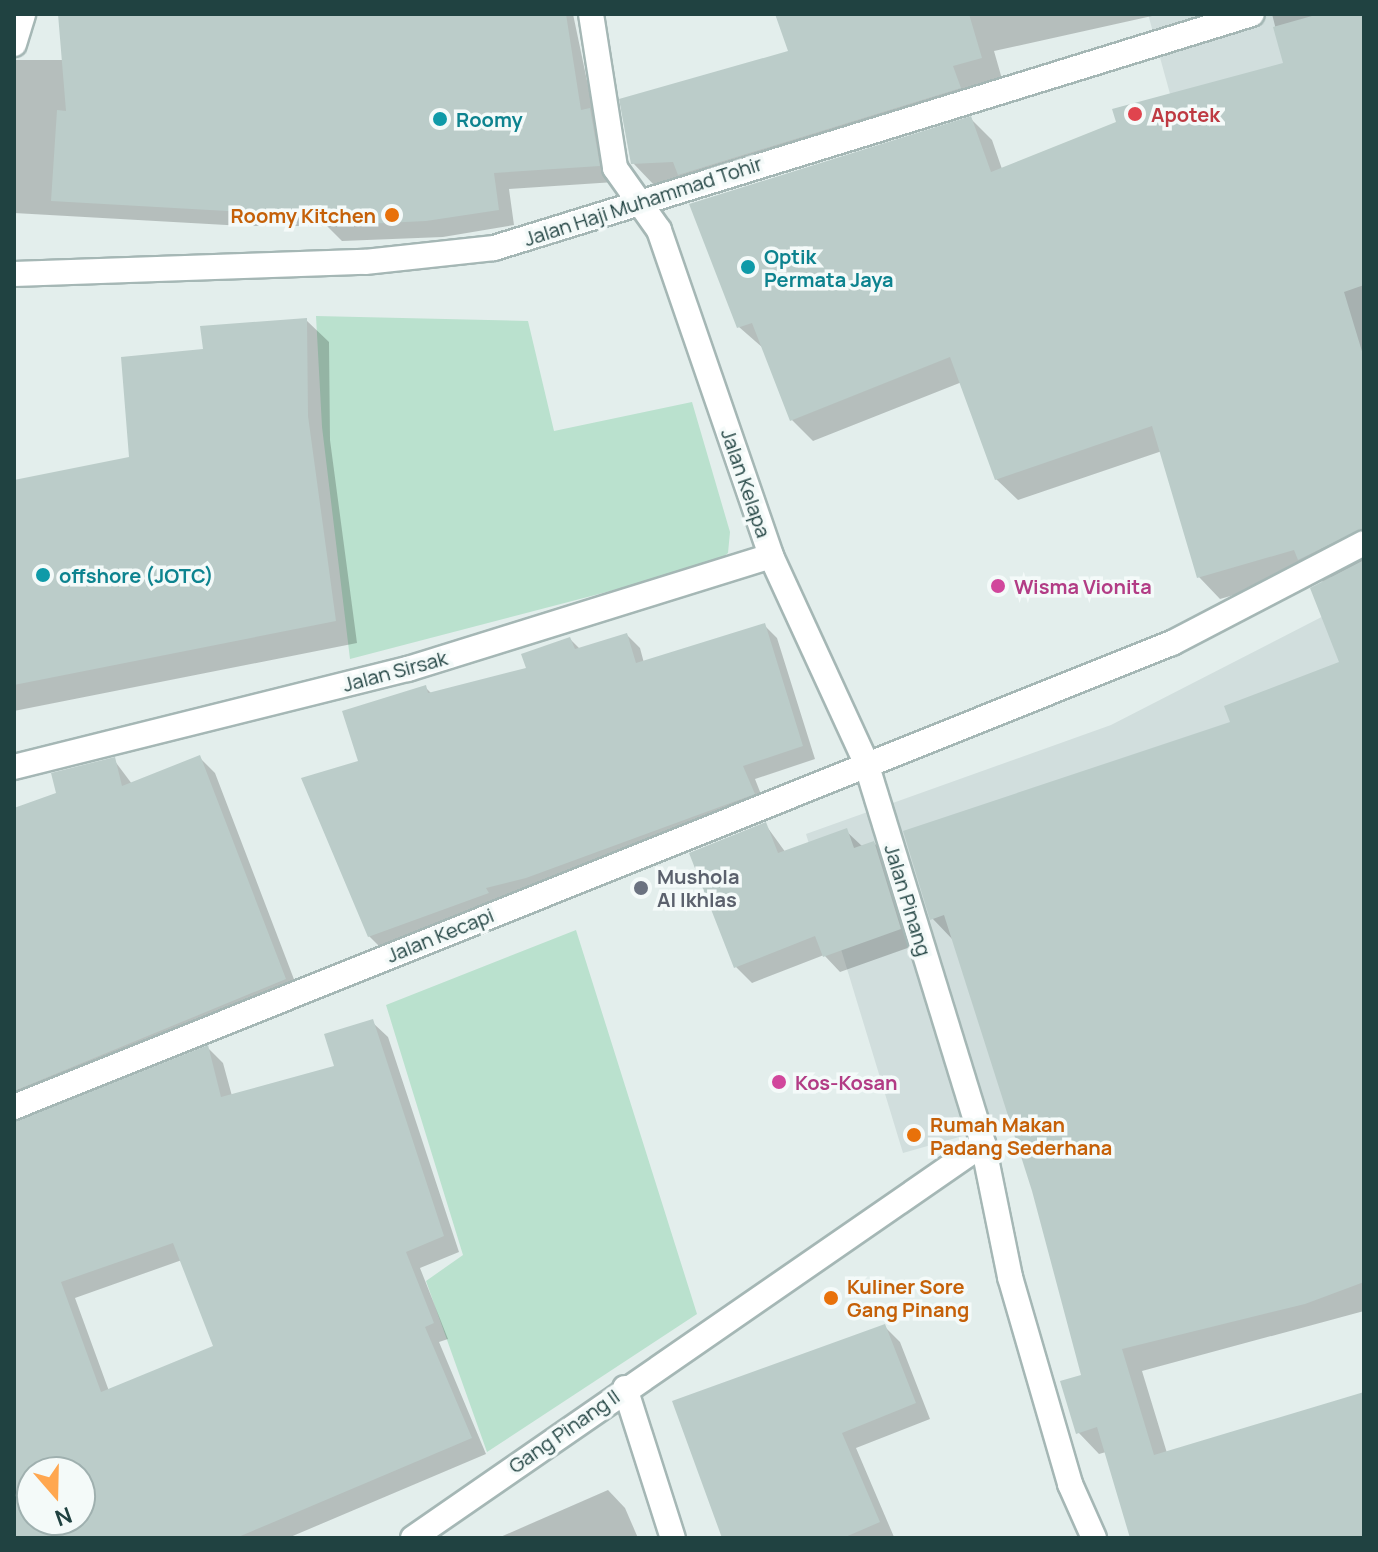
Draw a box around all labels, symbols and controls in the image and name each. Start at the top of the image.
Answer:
place label: Apotek [1151,102,1220,126]
marker: Apotek [1126,105,1144,123]
place label: Roomy [456,107,523,131]
marker: Roomy [431,110,449,128]
street label: Jalan Haji Muhammad Tohir [521,151,765,251]
place label: Roomy Kitchen [230,203,376,227]
marker: Roomy Kitchen [383,206,401,224]
place label: Optik Permata Jaya [764,244,894,291]
marker: Optik Permata Jaya [739,258,757,276]
street label: Jalan Kelapa [716,425,776,541]
place label: offshore (JOTC) [59,563,214,587]
marker: offshore (JOTC) [34,566,52,584]
place label: Wisma Vionita [1014,574,1152,598]
marker: Wisma Vionita [989,577,1007,595]
street label: Jalan Sirsak [340,646,450,696]
street label: Jalan Pinang [880,841,936,959]
place label: Mushola Al Ikhlas [657,864,739,911]
marker: Mushola Al Ikhlas [632,879,650,897]
street label: Jalan Kecapi [383,903,497,967]
place label: Kos-Kosan [795,1070,898,1094]
marker: Kos-Kosan [770,1073,788,1091]
place label: Rumah Makan Padang Sederhana [930,1112,1112,1159]
marker: Rumah Makan Padang Sederhana [905,1126,923,1144]
place label: Kuliner Sore Gang Pinang [847,1274,969,1321]
marker: Kuliner Sore Gang Pinang [822,1289,840,1307]
street label: Gang Pinang II [504,1384,624,1478]
north arrow [16,1456,96,1536]
text: N [51,1500,76,1533]

